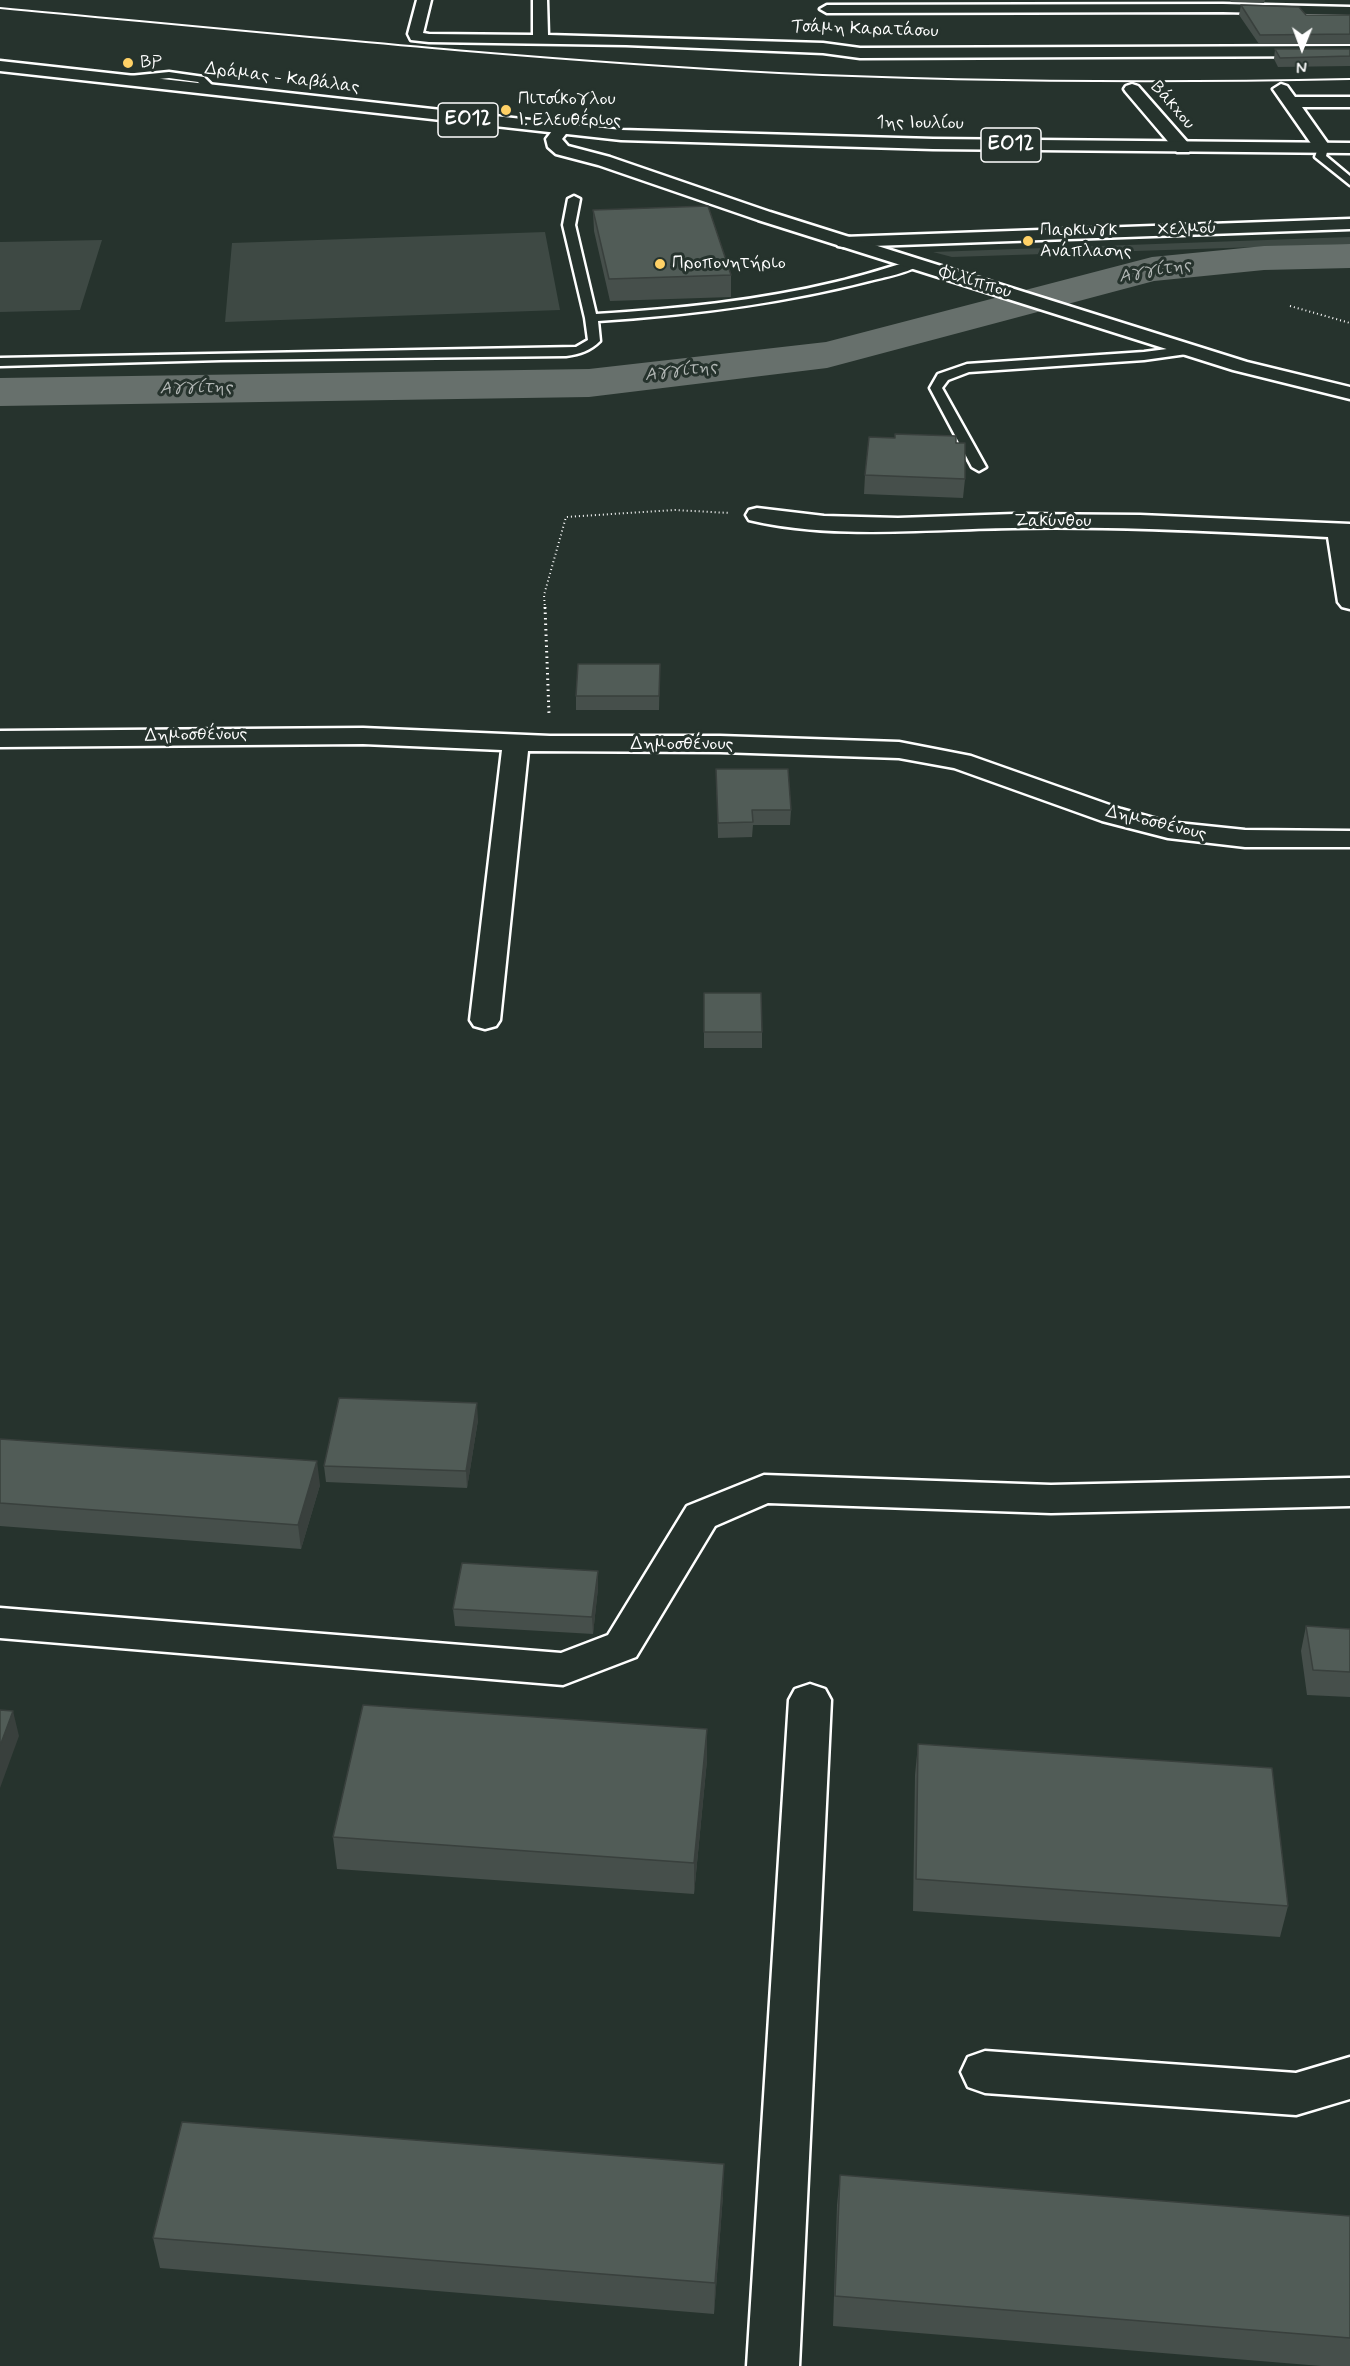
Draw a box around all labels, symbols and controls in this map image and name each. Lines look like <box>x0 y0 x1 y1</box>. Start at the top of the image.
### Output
street label: Τσάμη Καρατάσου <box>791 17 939 43</box>
north arrow <box>1272 18 1332 78</box>
place label: BP <box>140 52 162 74</box>
marker: BP <box>121 56 135 70</box>
text: N <box>1296 56 1307 77</box>
street label: Δράμας - Καβάλας <box>203 59 361 99</box>
street label: Βάκχου <box>1145 77 1199 135</box>
place label: Πιτσίκογλου Ι. Ελευθέριος <box>518 89 621 132</box>
road number: ΕΟ12 <box>438 103 498 137</box>
marker: Πιτσίκογλου Ι. Ελευθέριος <box>499 103 513 117</box>
street label: 1ης Ιουλίου <box>876 112 964 136</box>
road number: ΕΟ12 <box>981 128 1041 162</box>
street label: Χελμού <box>1157 218 1217 242</box>
place label: Παρκινγκ Ανάπλασης <box>1040 220 1132 262</box>
marker: Παρκινγκ Ανάπλασης <box>1021 234 1035 248</box>
place label: Προπονητήριο <box>672 253 786 275</box>
water label: Αγγίτης <box>1117 255 1193 289</box>
marker: Προπονητήριο <box>653 257 667 271</box>
street label: Φιλίππου <box>936 262 1014 304</box>
water label: Αγγίτης <box>644 357 718 387</box>
water label: Αγγίτης <box>159 378 233 400</box>
street label: Ζακύνθου <box>1015 511 1091 533</box>
street label: Δημοσθένους <box>144 724 248 748</box>
street label: Δημοσθένους <box>631 734 733 756</box>
street label: Δημοσθένους <box>1103 802 1209 846</box>

